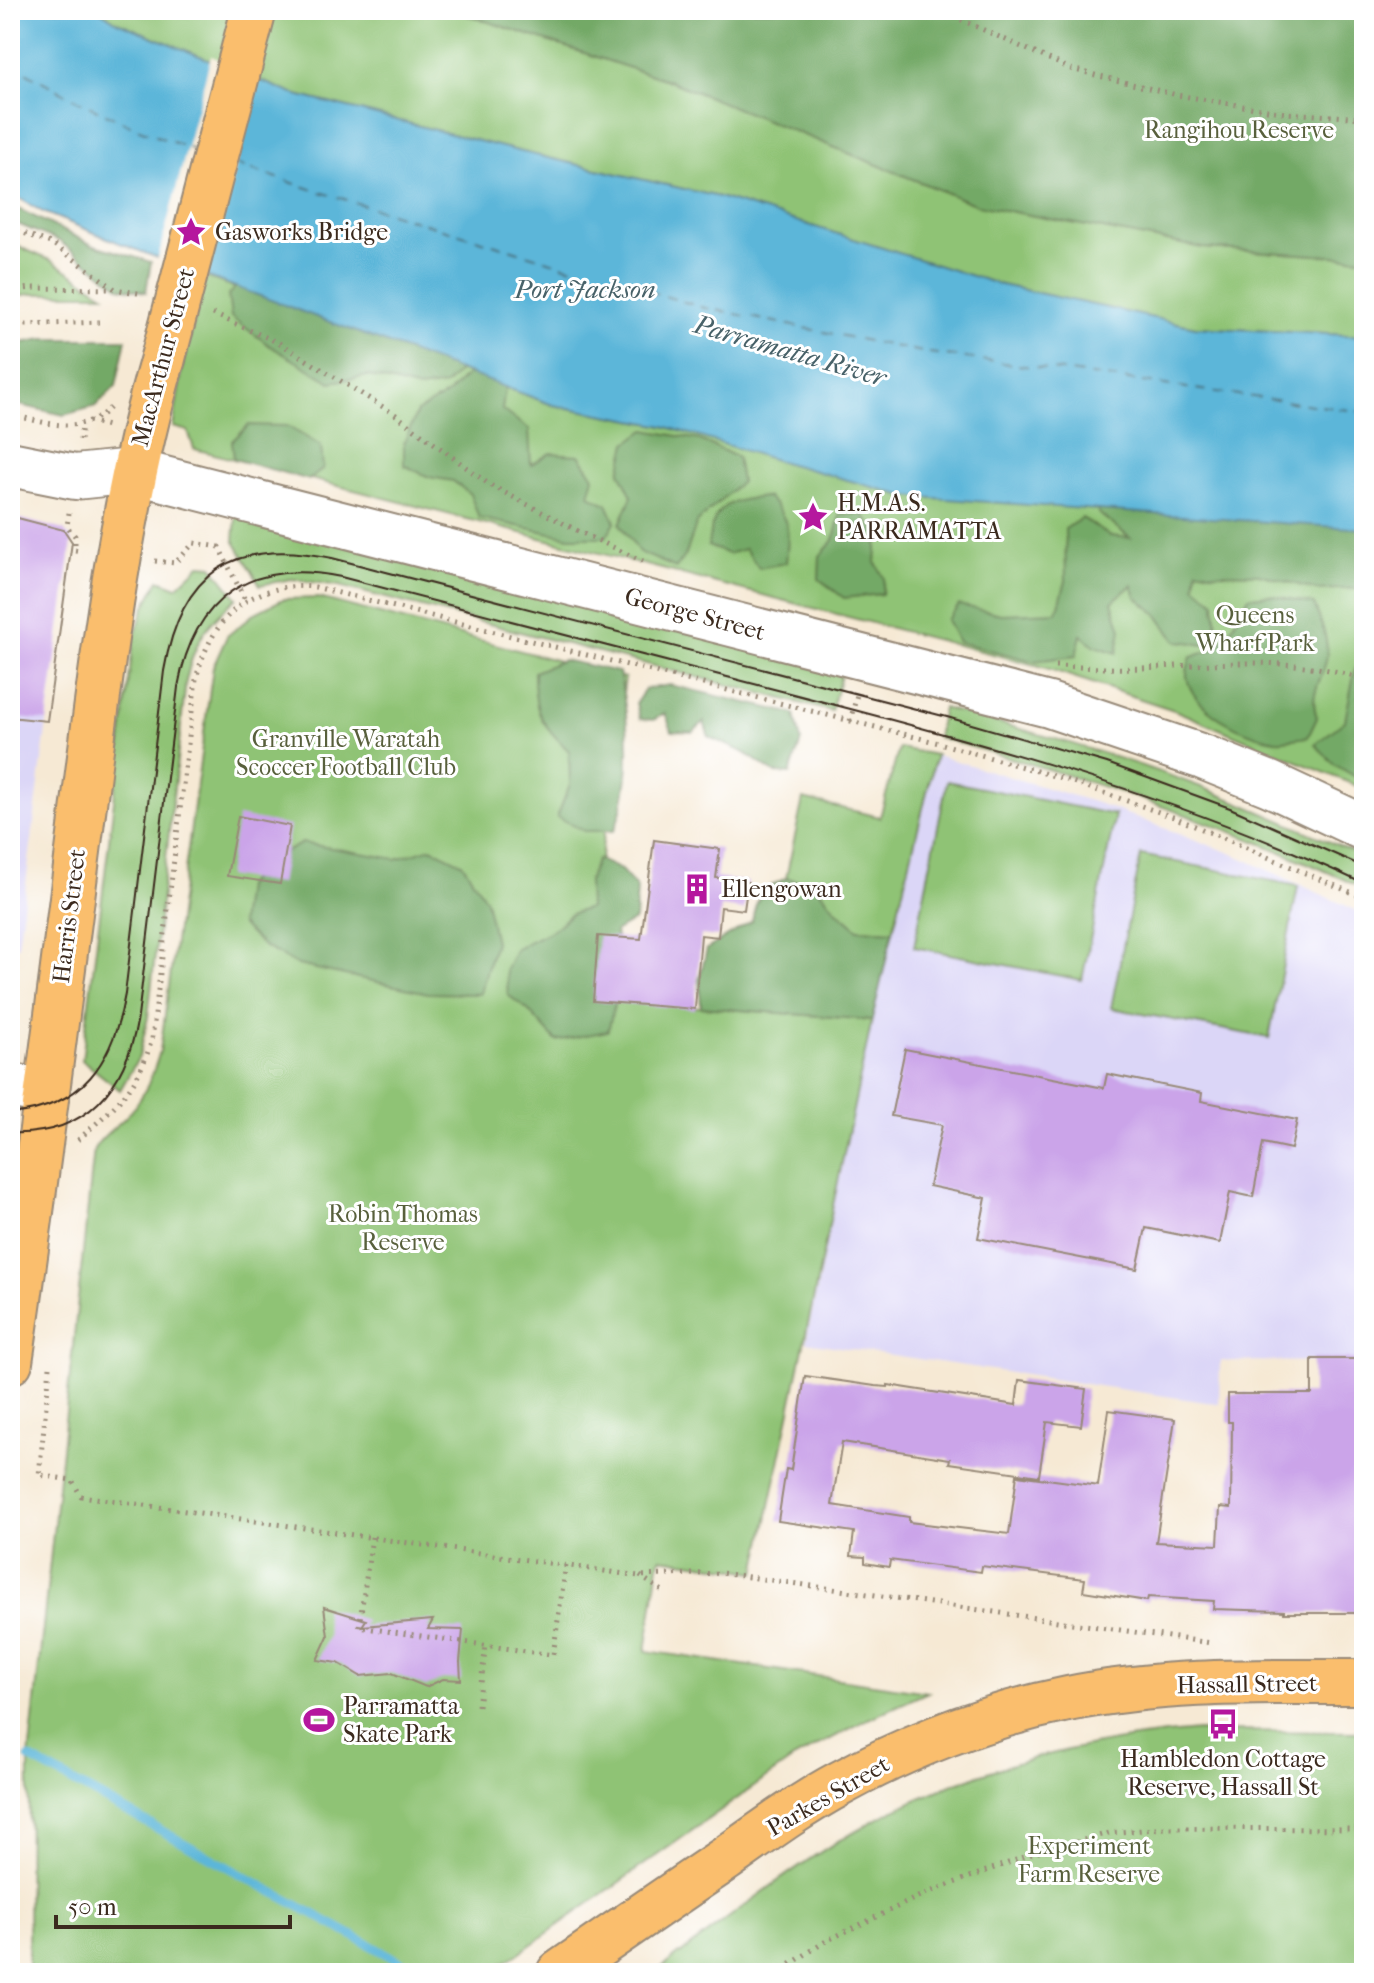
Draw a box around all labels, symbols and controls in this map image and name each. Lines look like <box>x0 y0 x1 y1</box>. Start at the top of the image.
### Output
park label: Rangihou Reserve <box>1144 116 1334 144</box>
place icon: Gasworks Bridge <box>174 215 208 249</box>
place label: Gasworks Bridge <box>215 218 388 246</box>
street label: MacArthur Street <box>126 264 200 449</box>
water label: Port Jackson <box>513 274 656 305</box>
water label: Parramatta River <box>690 309 892 394</box>
place label: H.M.A.S. PARRAMATTA <box>837 489 1002 545</box>
place icon: H.M.A.S. PARRAMATTA <box>796 500 830 534</box>
street label: George Street <box>622 582 769 646</box>
park label: Queens Wharf Park <box>1194 601 1315 657</box>
park label: Granville Waratah Scoccer Football Club <box>236 725 456 781</box>
street label: Harris Street <box>47 847 91 985</box>
building icon: Ellengowan <box>680 872 714 906</box>
place label: Ellengowan <box>721 875 842 903</box>
park label: Robin Thomas Reserve <box>328 1200 478 1256</box>
street label: Hassall Street <box>1176 1669 1318 1699</box>
place label: Parramatta Skate Park <box>343 1692 460 1748</box>
sports icon: Parramatta Skate Park <box>302 1703 336 1737</box>
bus stop icon: Hambledon Cottage Reserve, Hassall St <box>1206 1707 1240 1741</box>
place label: Hambledon Cottage Reserve, Hassall St <box>1120 1745 1326 1801</box>
street label: Parkes Street <box>762 1750 895 1842</box>
park label: Experiment Farm Reserve <box>1018 1832 1160 1888</box>
scale bar <box>56 1879 290 1929</box>
text: 50 m <box>68 1893 117 1921</box>

